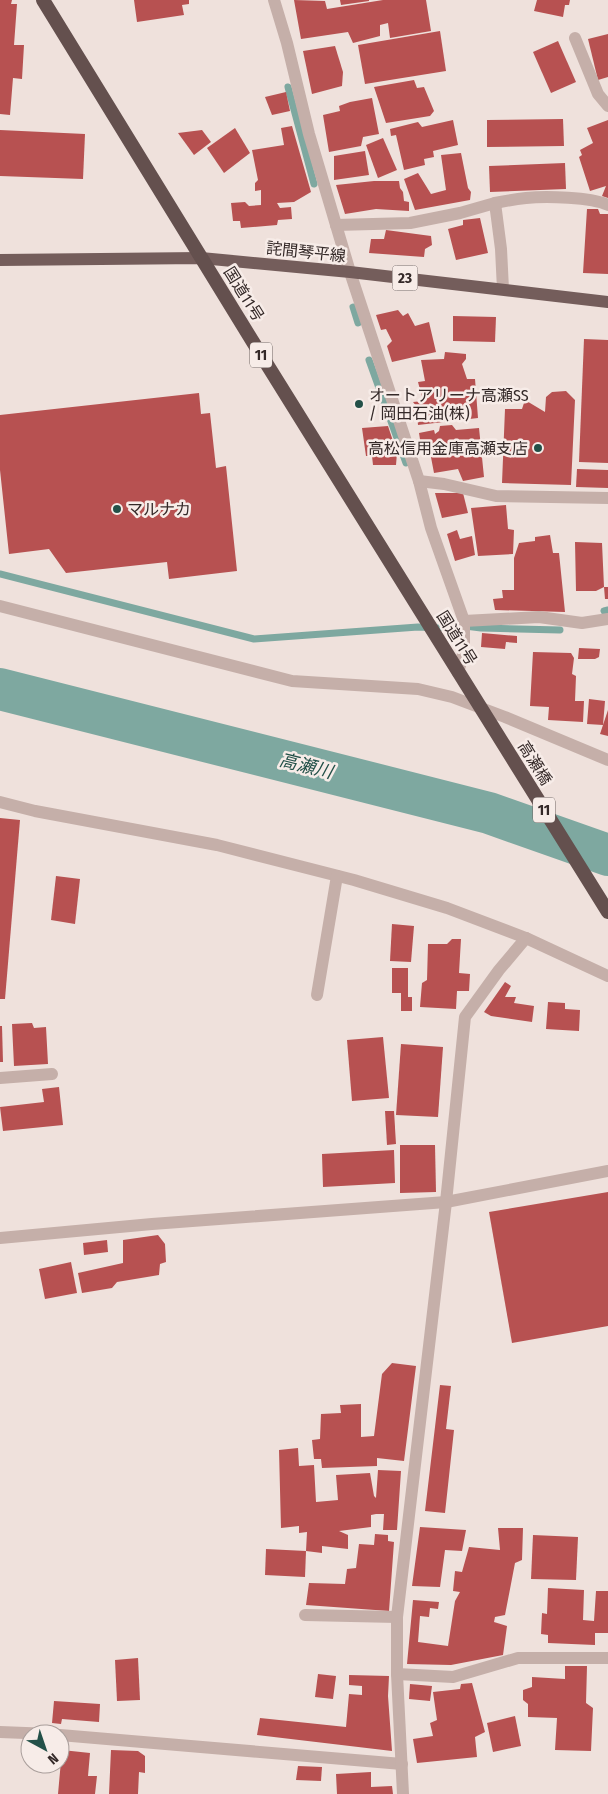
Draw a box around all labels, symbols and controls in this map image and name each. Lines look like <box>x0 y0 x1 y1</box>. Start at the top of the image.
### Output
street label: 詫間琴平線 <box>265 238 347 266</box>
street label: 国道11号 <box>220 263 268 325</box>
road number: 23 <box>392 266 418 290</box>
road number: 11 <box>250 342 272 368</box>
place label: オートアリーナ高瀬SS / 岡田石油(株) <box>369 386 529 423</box>
marker: オートアリーナ高瀬SS / 岡田石油(株) <box>353 398 365 410</box>
place label: 高松信用金庫高瀬支店 <box>368 439 528 458</box>
marker: 高松信用金庫高瀬支店 <box>532 442 544 454</box>
place label: マルナカ <box>127 500 191 519</box>
marker: マルナカ <box>111 503 123 515</box>
street label: 国道11号 <box>433 607 481 669</box>
street label: 高瀬橋 <box>514 738 556 788</box>
water label: 高瀬川 <box>277 749 337 784</box>
road number: 11 <box>533 798 555 822</box>
north arrow <box>20 1724 70 1774</box>
text: N <box>44 1749 62 1768</box>

